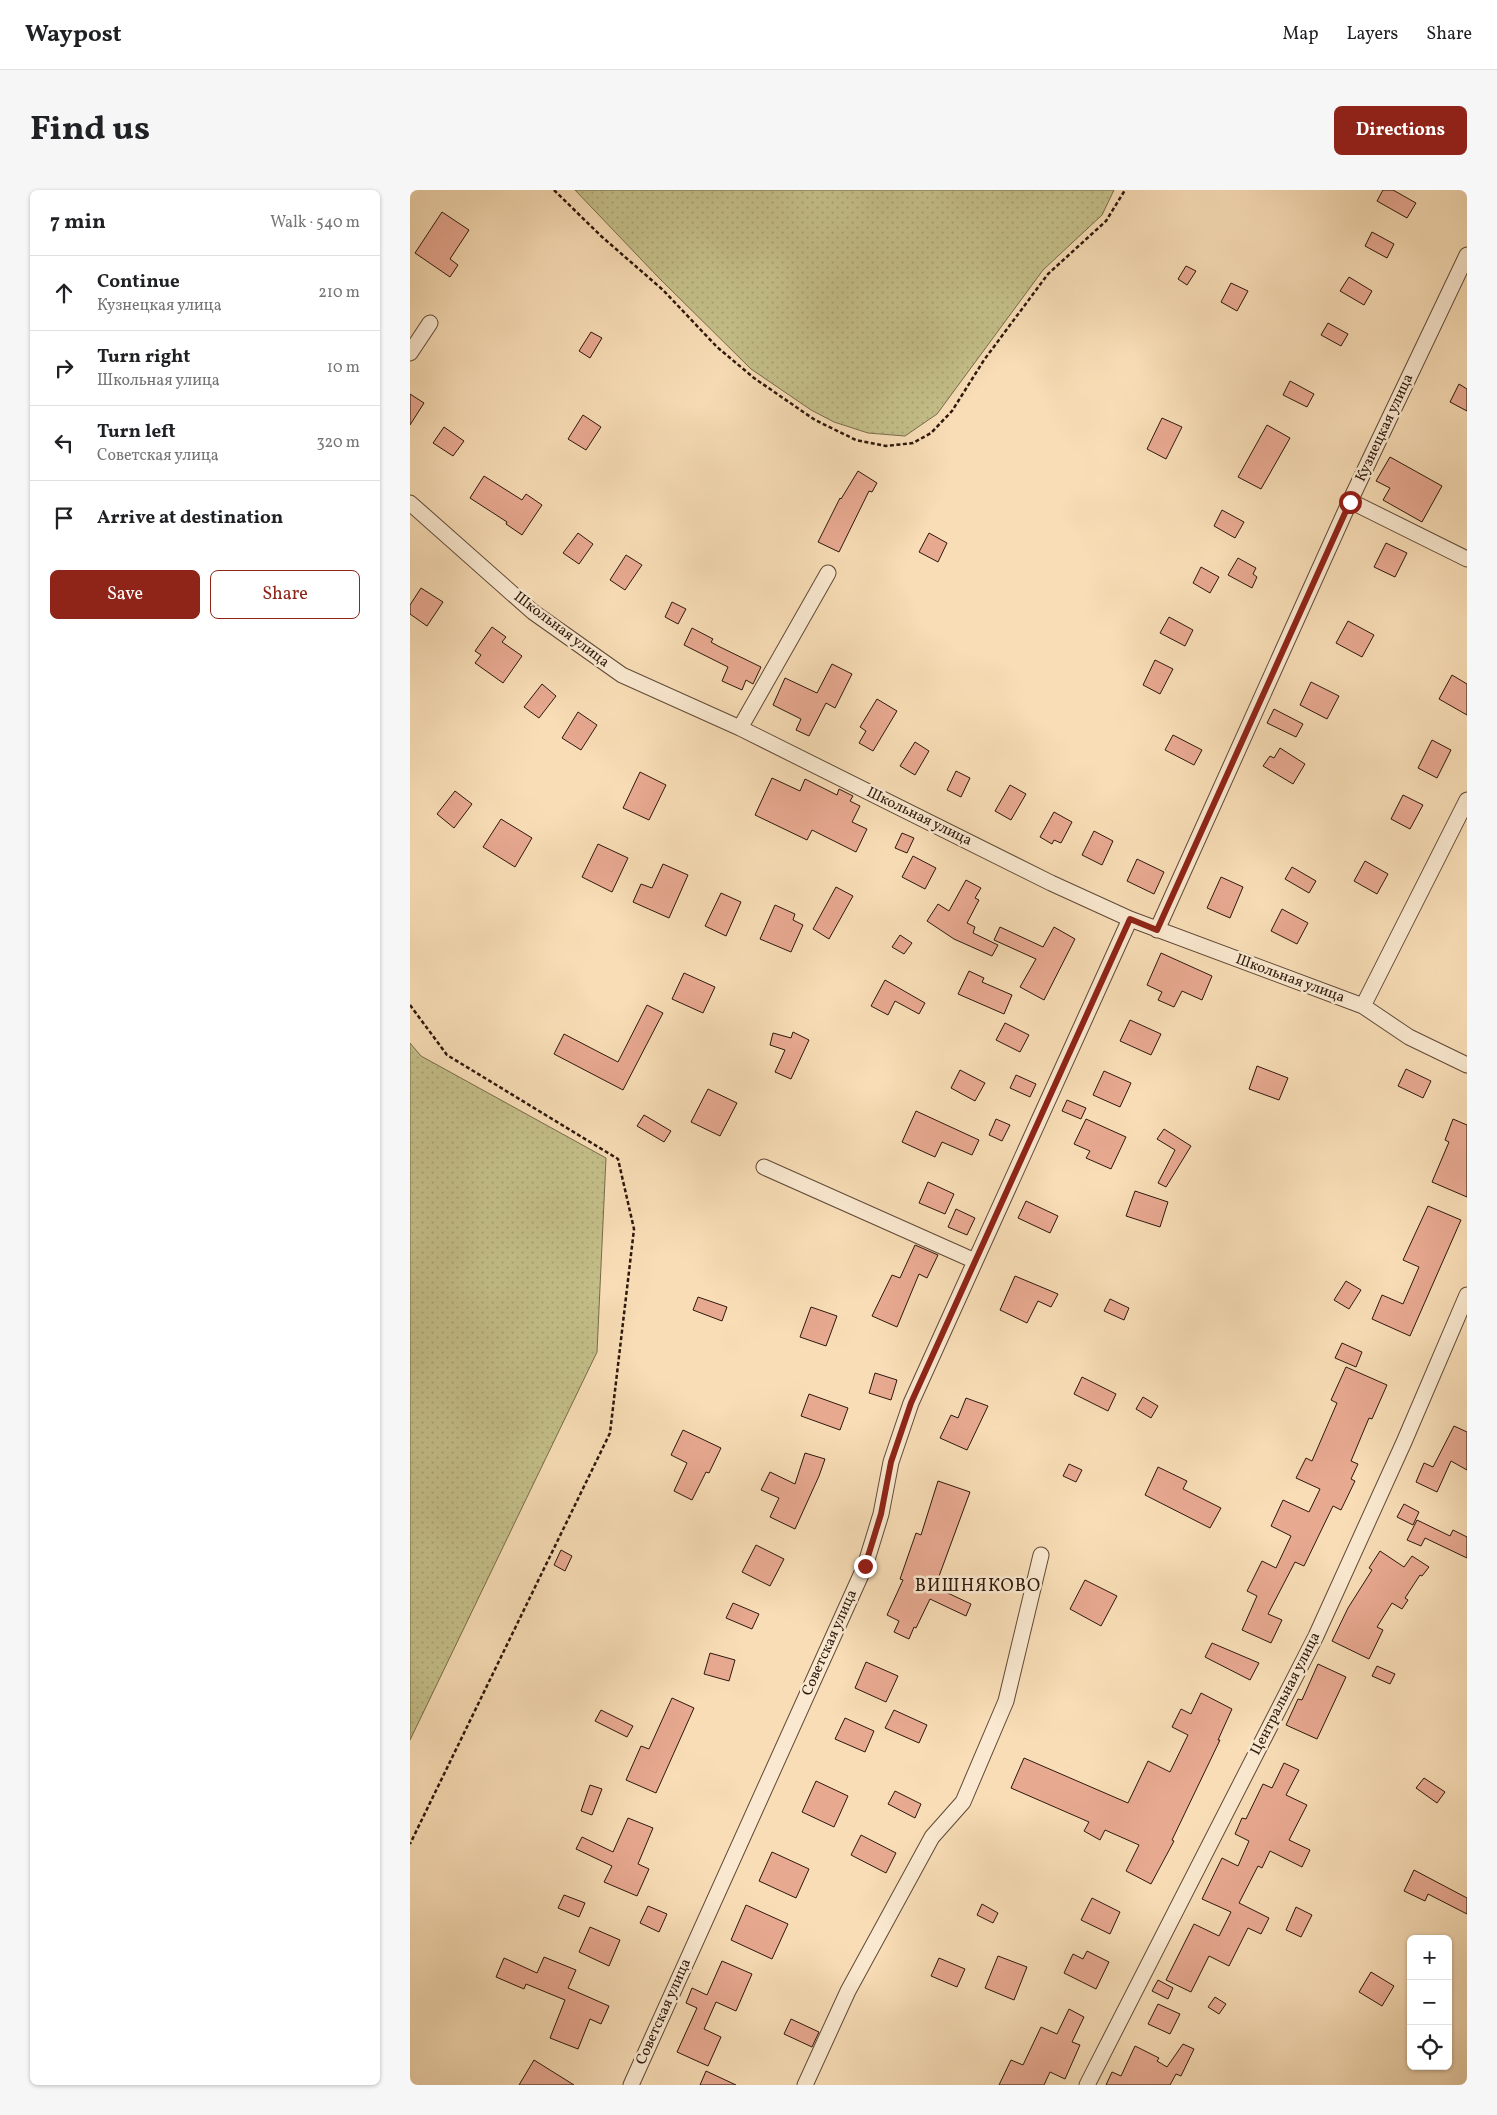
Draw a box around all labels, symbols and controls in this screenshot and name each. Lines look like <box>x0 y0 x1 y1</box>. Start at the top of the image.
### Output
text: Waypost <box>25 18 122 52</box>
text: Map <box>1282 22 1318 47</box>
text: Layers <box>1346 22 1398 47</box>
text: Share <box>1426 22 1472 47</box>
text: Find us <box>30 106 150 154</box>
button: Directions <box>1334 106 1467 155</box>
text: 7 min <box>50 208 106 237</box>
text: Walk · 540 m <box>270 212 360 234</box>
text: Continue <box>97 269 180 295</box>
icon: ahead <box>50 279 78 307</box>
text: 210 m <box>318 282 360 304</box>
text: Кузнецкая улица <box>97 295 222 317</box>
text: Turn right <box>97 344 190 370</box>
icon: right <box>50 354 78 382</box>
text: 10 m <box>327 357 360 379</box>
text: Школьная улица <box>97 370 220 392</box>
street label: Кузнецкая улица <box>1351 371 1419 485</box>
text: Turn left <box>97 419 176 445</box>
icon: left <box>50 429 78 457</box>
text: 320 m <box>316 432 360 454</box>
text: Советская улица <box>97 445 219 467</box>
route start <box>1339 491 1362 514</box>
icon: arrive <box>50 504 78 532</box>
text: Arrive at destination <box>97 505 283 531</box>
button: Save <box>50 570 200 619</box>
button: Share <box>210 570 360 619</box>
street label: Школьная улица <box>509 587 613 673</box>
street label: Школьная улица <box>863 782 975 852</box>
street label: Школьная улица <box>1232 949 1348 1009</box>
route end <box>854 1555 877 1578</box>
district label: ВИШНЯКОВО <box>915 1574 1041 1599</box>
street label: Советская улица <box>797 1587 863 1699</box>
street label: Центральная улица <box>1246 1629 1326 1759</box>
map controls <box>1407 1935 1452 2070</box>
button: + <box>1407 1935 1452 1980</box>
street label: Советская улица <box>631 1956 697 2068</box>
button: − <box>1407 1980 1452 2025</box>
button: locate <box>1407 2025 1452 2070</box>

